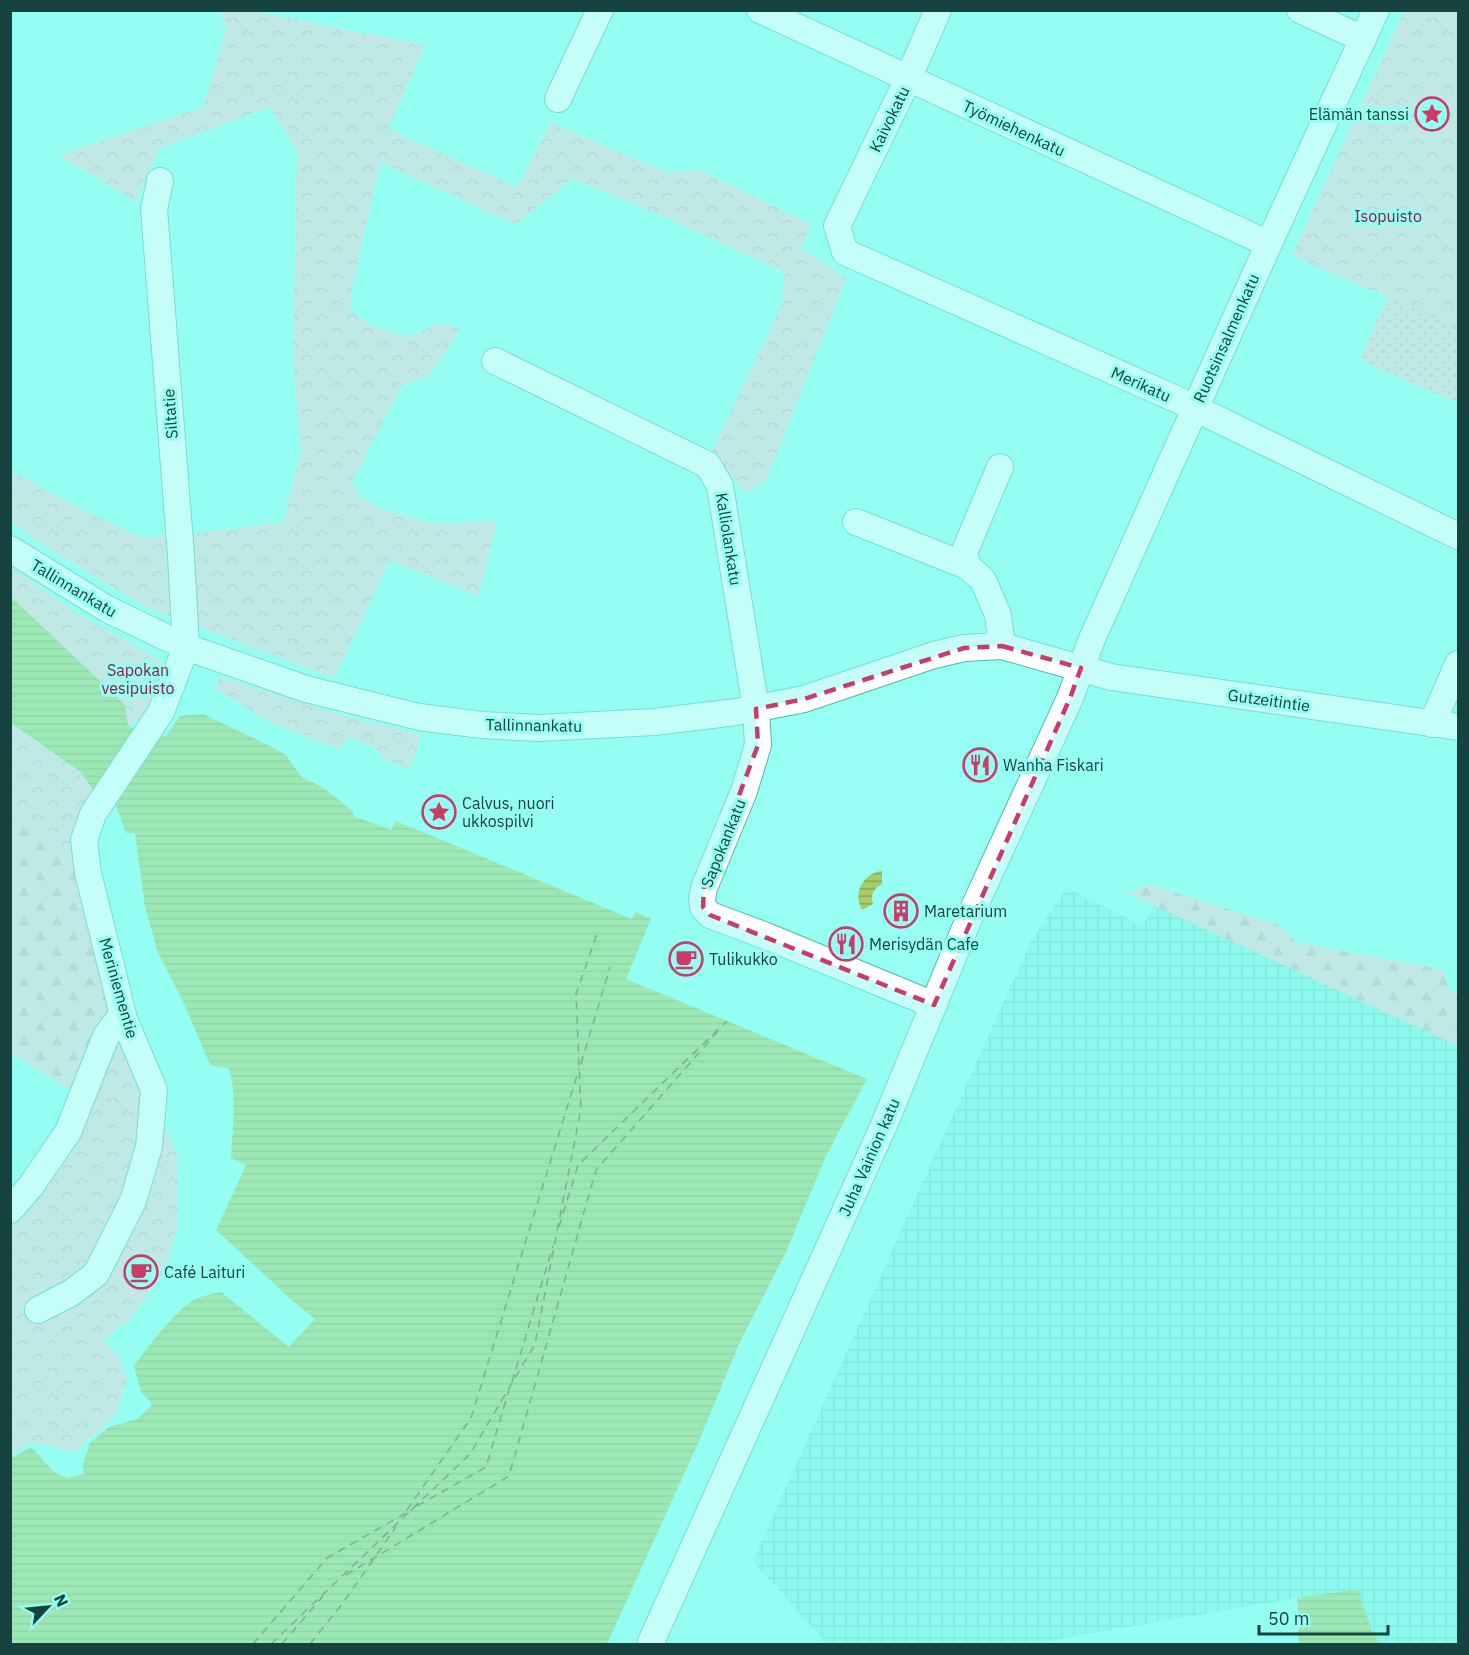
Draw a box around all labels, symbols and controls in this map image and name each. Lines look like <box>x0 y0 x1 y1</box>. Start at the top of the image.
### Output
street label: Kaivokatu <box>865 83 913 155</box>
street label: Työmiehenkatu <box>960 96 1068 160</box>
place icon: Elämän tanssi <box>1414 96 1450 132</box>
place label: Elämän tanssi <box>1309 104 1409 124</box>
park label: Isopuisto <box>1354 206 1422 226</box>
street label: Ruotsinsalmenkatu <box>1189 270 1263 406</box>
street label: Merikatu <box>1108 362 1174 406</box>
street label: Siltatie <box>158 388 182 440</box>
street label: Kalliolankatu <box>712 491 746 587</box>
street label: Tallinnankatu <box>27 555 121 621</box>
park label: Sapokan vesipuisto <box>102 660 174 698</box>
street label: Gutzeitintie <box>1227 684 1312 716</box>
street label: Tallinnankatu <box>486 714 582 736</box>
restaurant icon: Wanha Fiskari <box>962 747 998 783</box>
place label: Wanha Fiskari <box>1003 755 1104 775</box>
place label: Calvus, nuori ukkospilvi <box>462 793 554 831</box>
place icon: Calvus, nuori ukkospilvi <box>421 794 457 830</box>
street label: Sapokankatu <box>696 796 750 890</box>
building icon: Maretarium <box>883 893 919 929</box>
place label: Maretarium <box>924 901 1007 921</box>
restaurant icon: Merisydän Cafe <box>828 926 864 962</box>
place label: Merisydän Cafe <box>869 934 979 954</box>
street label: Meriniementie <box>95 935 143 1041</box>
cafe icon: Tulikukko <box>668 941 704 977</box>
place label: Tulikukko <box>709 949 778 969</box>
street label: Juha Vainion katu <box>834 1095 904 1219</box>
cafe icon: Café Laituri <box>123 1254 159 1290</box>
place label: Café Laituri <box>164 1262 245 1282</box>
north arrow <box>18 1577 78 1637</box>
text: N <box>50 1591 73 1610</box>
scale bar <box>1259 1598 1388 1636</box>
text: 50 m <box>1268 1607 1310 1630</box>

